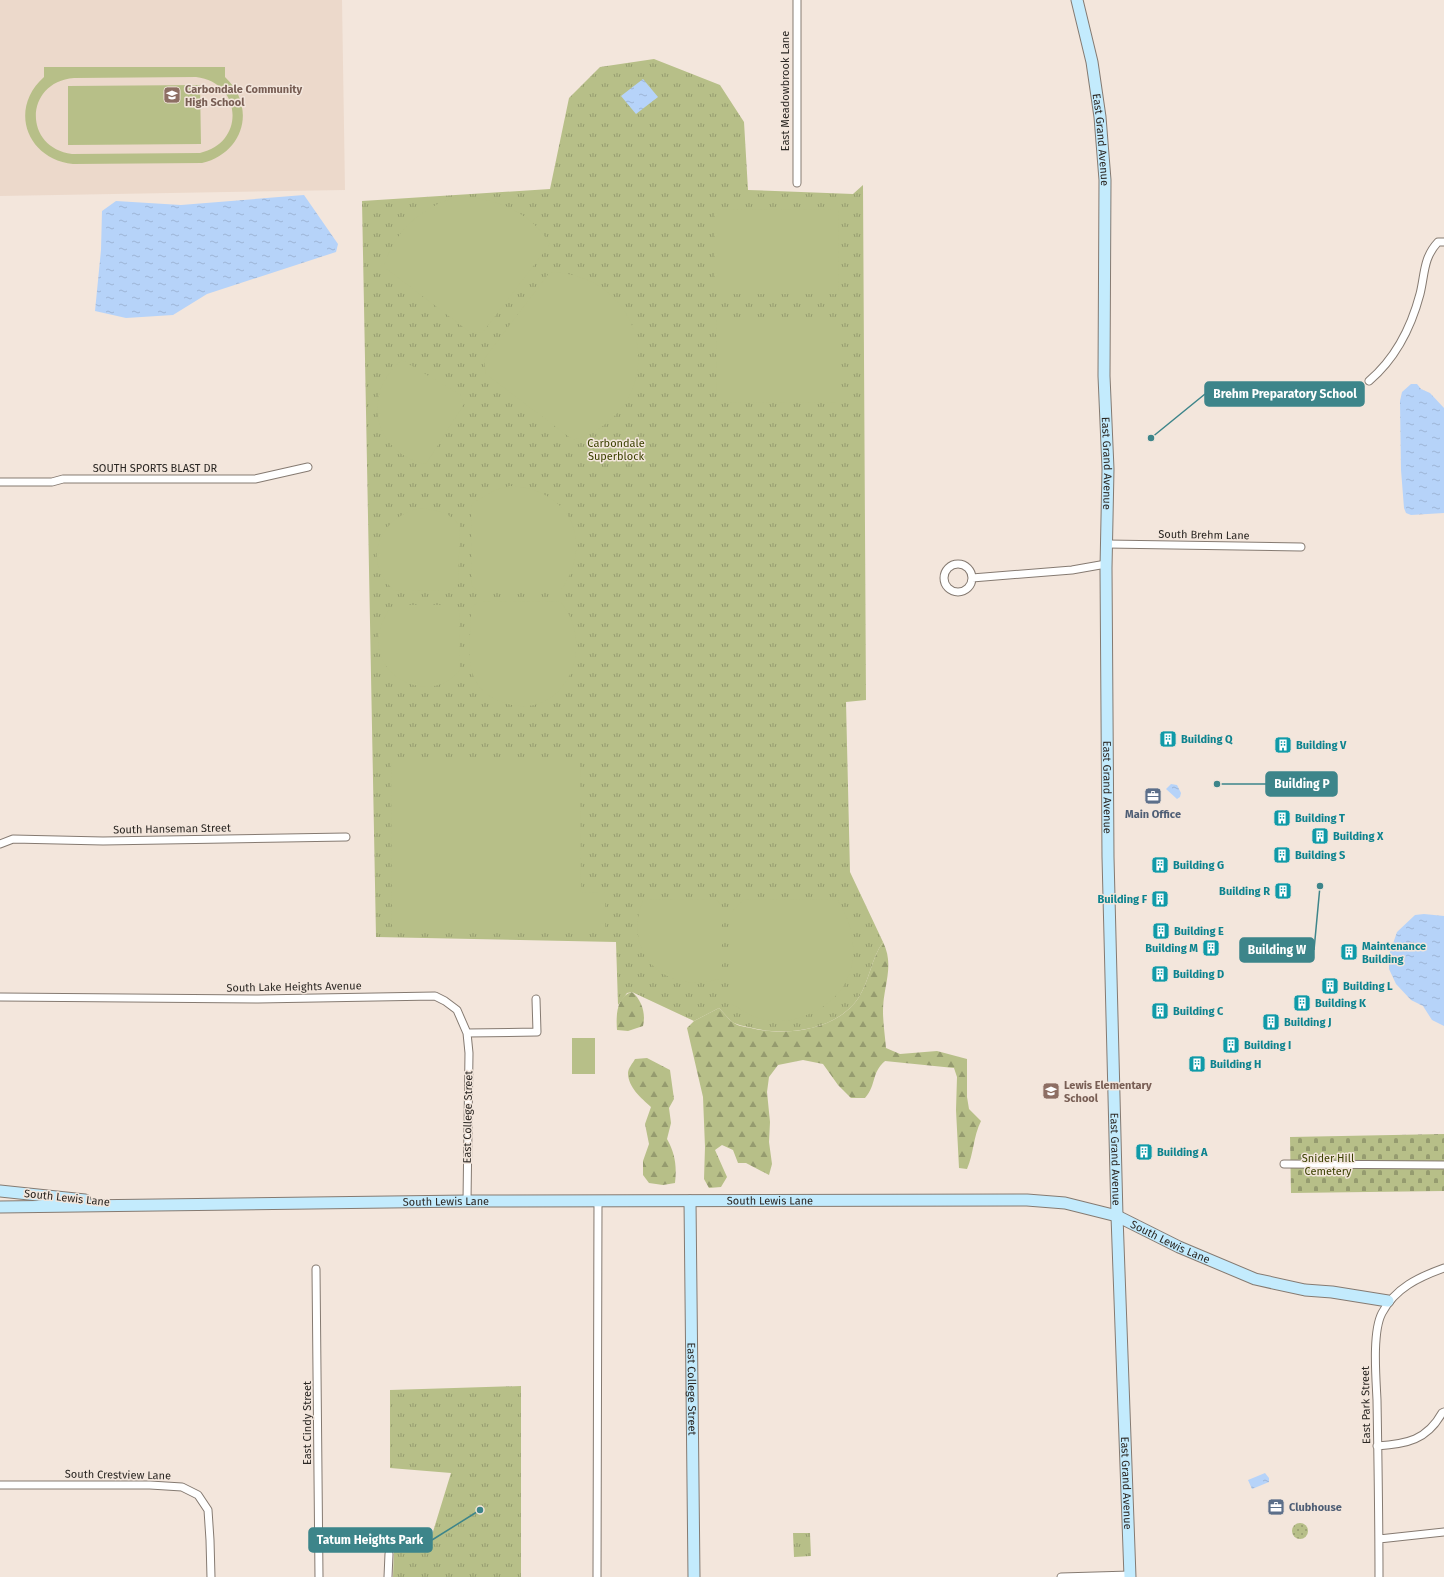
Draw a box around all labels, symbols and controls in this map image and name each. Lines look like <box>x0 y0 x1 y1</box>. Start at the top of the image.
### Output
street label: East Meadowbrook Lane <box>779 31 792 151</box>
place label: Carbondale Community High School <box>185 83 302 109</box>
school or university icon: Carbondale Community High School <box>162 85 182 105</box>
street label: East Grand Avenue <box>1090 92 1112 186</box>
callout: Brehm Preparatory School <box>1205 382 1364 406</box>
text: Brehm Preparatory School <box>1213 387 1357 401</box>
street label: East Grand Avenue <box>1099 417 1115 510</box>
park label: Carbondale Superblock <box>587 437 645 463</box>
street label: SOUTH SPORTS BLAST DR <box>93 462 218 475</box>
street label: South Brehm Lane <box>1158 528 1250 542</box>
building icon: Building Q <box>1158 729 1178 749</box>
place label: Building Q <box>1181 733 1233 746</box>
building icon: Building V <box>1273 735 1293 755</box>
place label: Building V <box>1296 739 1347 752</box>
street label: East Grand Avenue <box>1101 741 1114 834</box>
callout: Building P <box>1266 772 1337 796</box>
text: Building P <box>1274 777 1330 791</box>
office icon: Main Office <box>1143 786 1163 806</box>
place label: Main Office <box>1125 808 1181 821</box>
building icon: Building T <box>1272 808 1292 828</box>
place label: Building T <box>1295 812 1345 825</box>
street label: South Hanseman Street <box>113 821 231 837</box>
building icon: Building X <box>1310 826 1330 846</box>
place label: Building X <box>1333 830 1384 843</box>
building icon: Building S <box>1272 845 1292 865</box>
place label: Building S <box>1295 849 1346 862</box>
building icon: Building G <box>1150 855 1170 875</box>
place label: Building G <box>1173 859 1224 872</box>
building icon: Building R <box>1273 881 1293 901</box>
place label: Building R <box>1219 885 1270 898</box>
building icon: Building F <box>1150 889 1170 909</box>
place label: Building F <box>1098 893 1148 906</box>
building icon: Building E <box>1151 921 1171 941</box>
place label: Building E <box>1174 925 1224 938</box>
building icon: Building M <box>1201 938 1221 958</box>
callout: Building W <box>1240 938 1314 962</box>
place label: Maintenance Building <box>1362 940 1426 966</box>
place label: Building M <box>1145 942 1198 955</box>
building icon: Maintenance Building <box>1339 942 1359 962</box>
text: Building W <box>1248 943 1307 957</box>
building icon: Building D <box>1150 964 1170 984</box>
place label: Building D <box>1173 968 1224 981</box>
building icon: Building L <box>1320 976 1340 996</box>
street label: South Lake Heights Avenue <box>226 979 362 995</box>
place label: Building L <box>1343 980 1393 993</box>
building icon: Building K <box>1292 993 1312 1013</box>
place label: Building K <box>1315 997 1367 1010</box>
building icon: Building C <box>1150 1001 1170 1021</box>
place label: Building C <box>1173 1005 1224 1018</box>
building icon: Building J <box>1261 1012 1281 1032</box>
place label: Building J <box>1284 1016 1332 1029</box>
building icon: Building I <box>1221 1035 1241 1055</box>
place label: Building I <box>1244 1039 1291 1052</box>
building icon: Building H <box>1187 1054 1207 1074</box>
place label: Building H <box>1210 1058 1261 1071</box>
street label: East College Street <box>461 1071 475 1163</box>
place label: Lewis Elementary School <box>1064 1079 1152 1105</box>
school or university icon: Lewis Elementary School <box>1041 1081 1061 1101</box>
street label: East Grand Avenue <box>1108 1113 1123 1206</box>
building icon: Building A <box>1134 1142 1154 1162</box>
place label: Building A <box>1157 1146 1208 1159</box>
park label: Snider Hill Cemetery <box>1302 1152 1354 1178</box>
street label: South Lewis Lane <box>23 1187 111 1209</box>
street label: South Lewis Lane <box>403 1194 489 1208</box>
street label: South Lewis Lane <box>727 1194 813 1207</box>
street label: South Lewis Lane <box>1128 1217 1212 1266</box>
street label: East College Street <box>685 1343 699 1435</box>
street label: East Park Street <box>1359 1366 1373 1444</box>
street label: East Cindy Street <box>301 1381 314 1465</box>
street label: East Grand Avenue <box>1118 1436 1135 1530</box>
street label: South Crestview Lane <box>65 1468 171 1482</box>
office icon: Clubhouse <box>1266 1497 1286 1517</box>
place label: Clubhouse <box>1289 1501 1342 1514</box>
callout: Tatum Heights Park <box>309 1528 432 1552</box>
text: Tatum Heights Park <box>317 1533 424 1547</box>

